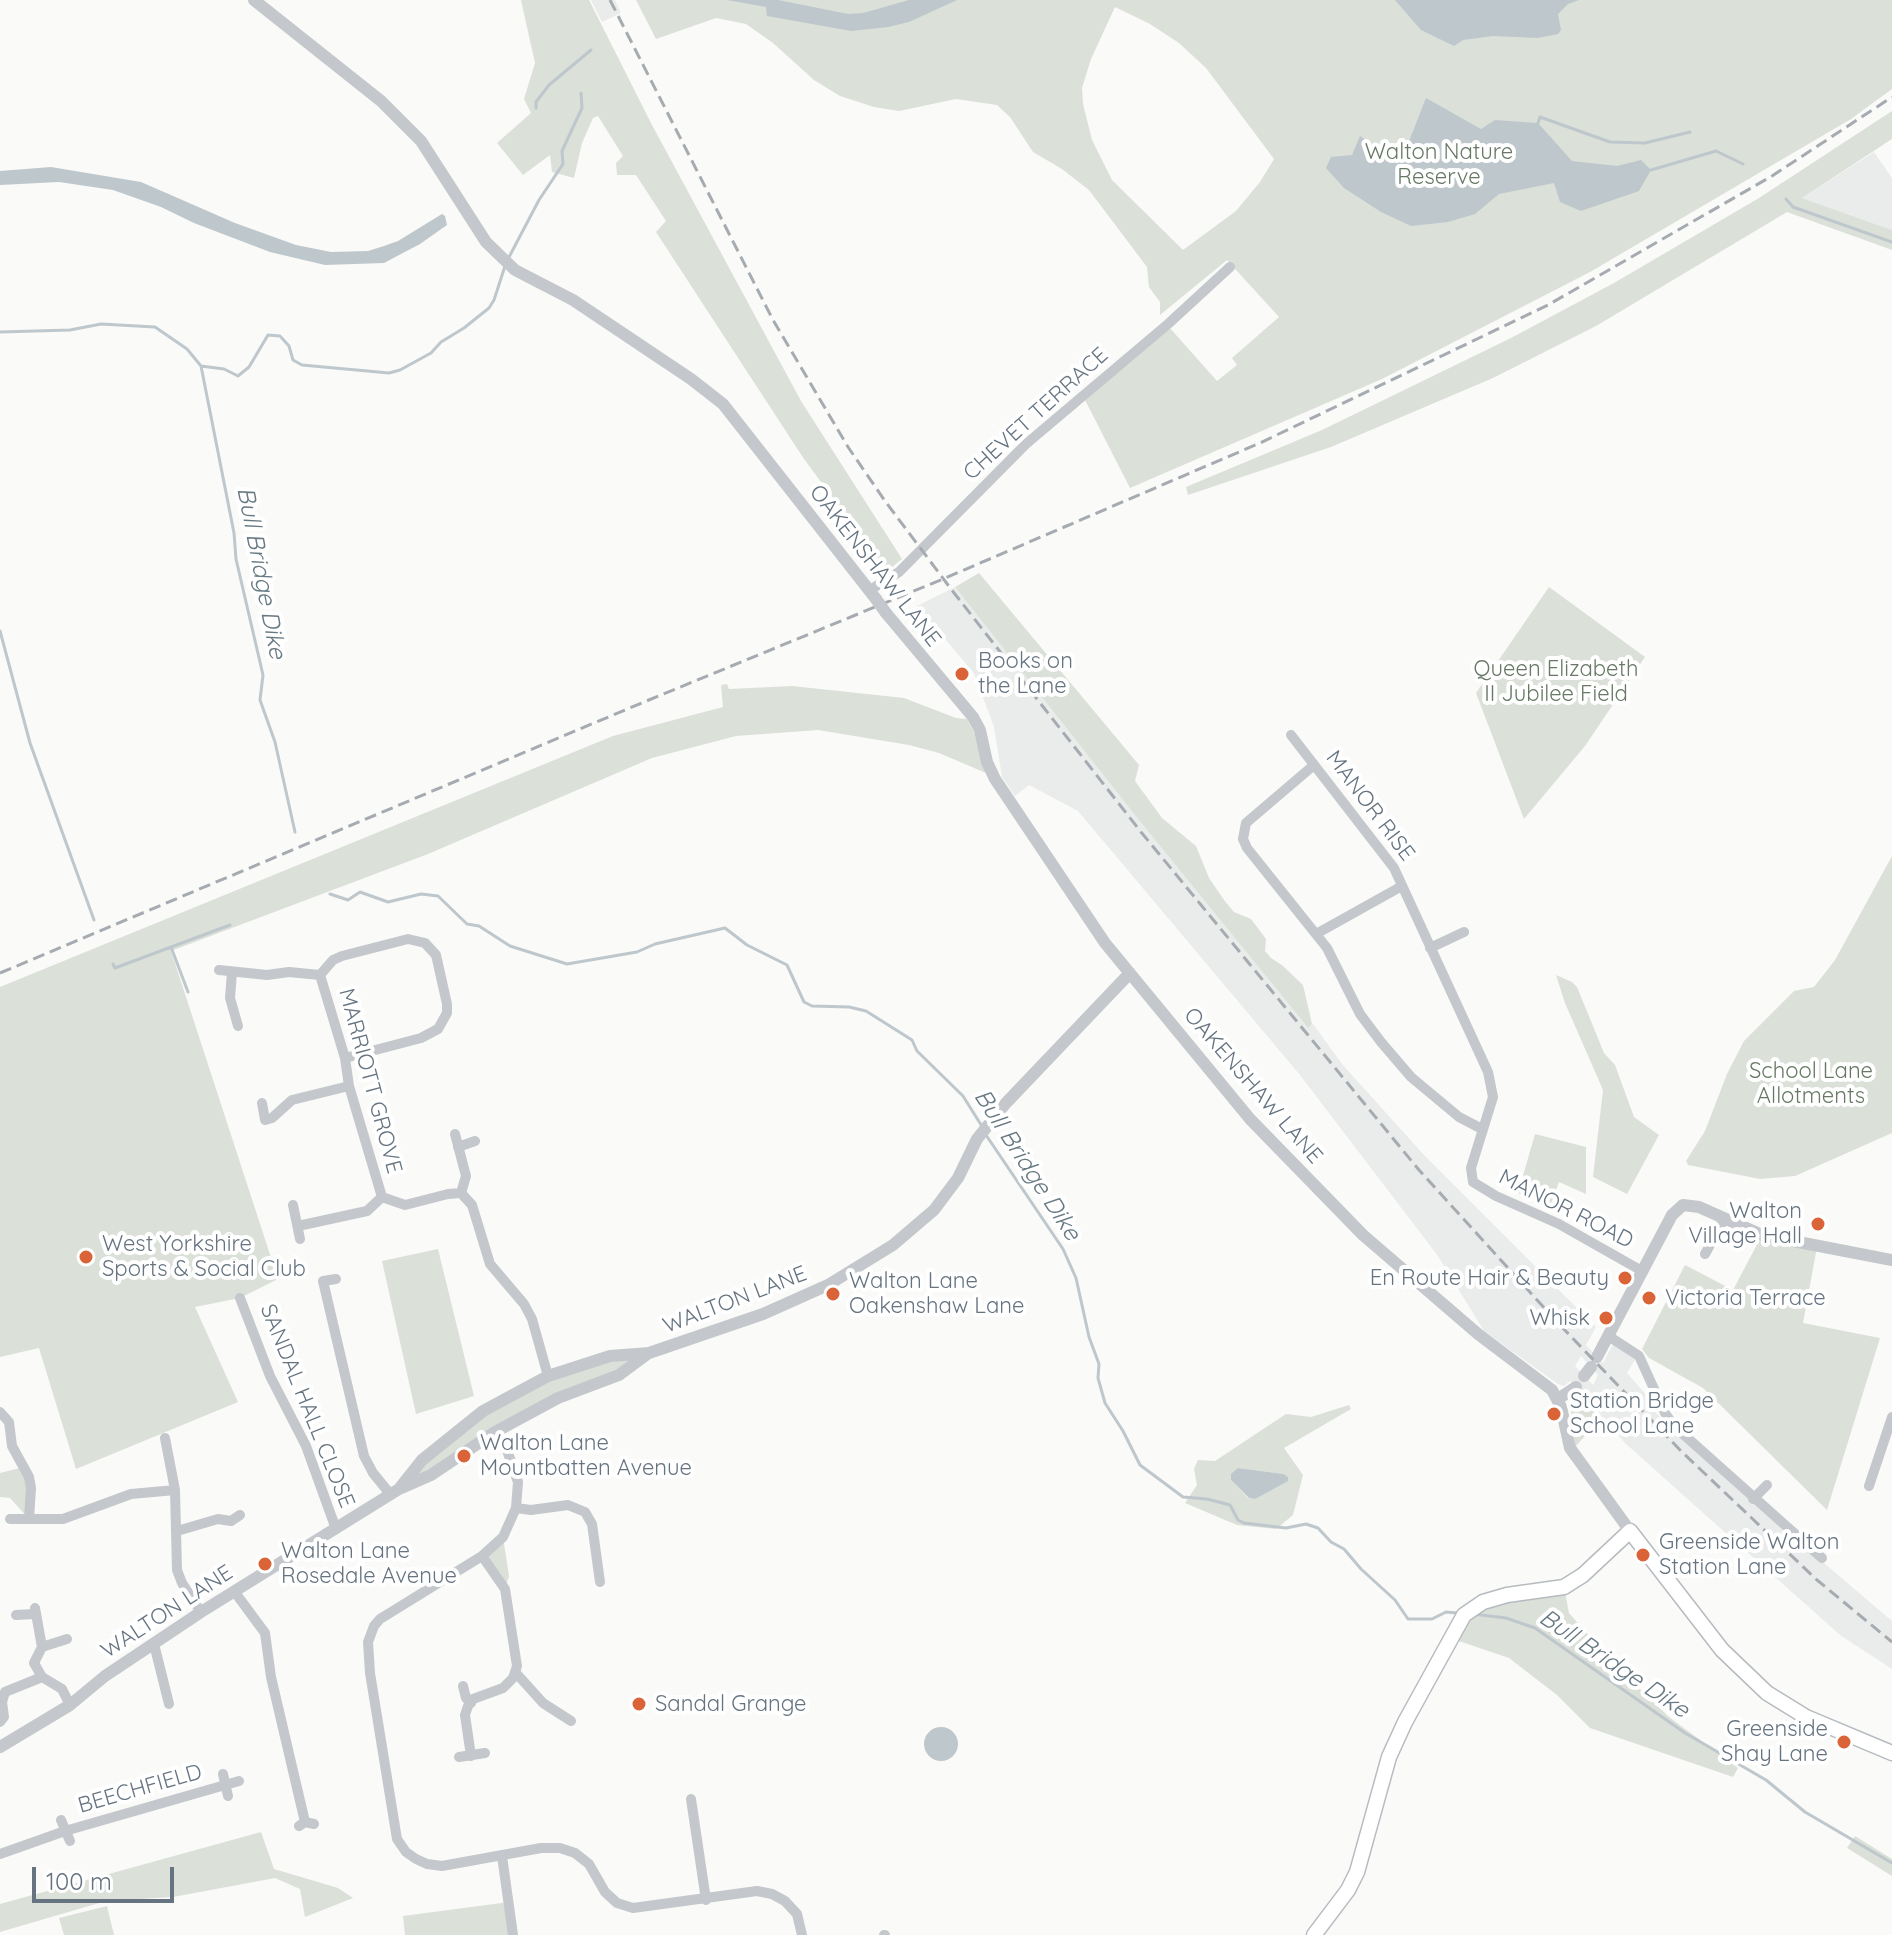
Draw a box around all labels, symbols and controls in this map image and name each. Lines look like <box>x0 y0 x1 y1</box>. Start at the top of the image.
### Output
park label: Walton Nature Reserve <box>1365 139 1513 190</box>
street label: CHEVET TERRACE <box>958 342 1114 486</box>
street label: OAKENSHAW LANE <box>804 480 946 652</box>
water label: Bull Bridge Dike <box>230 485 292 661</box>
place label: Books on the Lane <box>978 648 1073 700</box>
park label: Queen Elizabeth II Jubilee Field <box>1474 656 1638 708</box>
marker: Books on the Lane <box>953 665 971 683</box>
street label: MANOR RISE <box>1320 746 1420 866</box>
street label: MARRIOTT GROVE <box>333 986 407 1176</box>
street label: OAKENSHAW LANE <box>1178 1003 1328 1169</box>
park label: School Lane Allotments <box>1749 1058 1873 1110</box>
water label: Bull Bridge Dike <box>967 1084 1087 1246</box>
street label: MANOR ROAD <box>1494 1164 1638 1254</box>
place label: Walton Village Hall <box>1688 1198 1802 1250</box>
marker: Walton Village Hall <box>1809 1215 1827 1233</box>
place label: West Yorkshire Sports & Social Club <box>102 1231 306 1282</box>
marker: West Yorkshire Sports & Social Club <box>77 1248 95 1266</box>
street label: WALTON LANE <box>660 1261 810 1339</box>
place label: En Route Hair & Beauty <box>1370 1265 1609 1291</box>
place label: Walton Lane Oakenshaw Lane <box>849 1268 1024 1320</box>
marker: En Route Hair & Beauty <box>1616 1269 1634 1287</box>
marker: Walton Lane Oakenshaw Lane <box>824 1285 842 1303</box>
place label: Victoria Terrace <box>1665 1285 1826 1311</box>
marker: Victoria Terrace <box>1640 1289 1658 1307</box>
street label: SANDAL HALL CLOSE <box>254 1300 360 1512</box>
place label: Whisk <box>1529 1305 1590 1331</box>
marker: Whisk <box>1597 1309 1615 1327</box>
place label: Station Bridge School Lane <box>1570 1388 1714 1440</box>
marker: Station Bridge School Lane <box>1545 1405 1563 1423</box>
place label: Walton Lane Mountbatten Avenue <box>480 1430 692 1482</box>
marker: Walton Lane Mountbatten Avenue <box>455 1447 473 1465</box>
place label: Greenside Walton Station Lane <box>1659 1529 1839 1580</box>
place label: Walton Lane Rosedale Avenue <box>281 1538 457 1590</box>
marker: Greenside Walton Station Lane <box>1634 1546 1652 1564</box>
marker: Walton Lane Rosedale Avenue <box>256 1555 274 1573</box>
street label: WALTON LANE <box>96 1560 238 1664</box>
water label: Bull Bridge Dike <box>1534 1603 1694 1725</box>
place label: Sandal Grange <box>655 1691 806 1717</box>
marker: Sandal Grange <box>630 1695 648 1713</box>
place label: Greenside Shay Lane <box>1721 1716 1828 1768</box>
marker: Greenside Shay Lane <box>1835 1733 1853 1751</box>
street label: BEECHFIELD <box>75 1759 205 1819</box>
scale bar <box>36 1851 178 1901</box>
text: 100 m <box>46 1866 112 1896</box>

